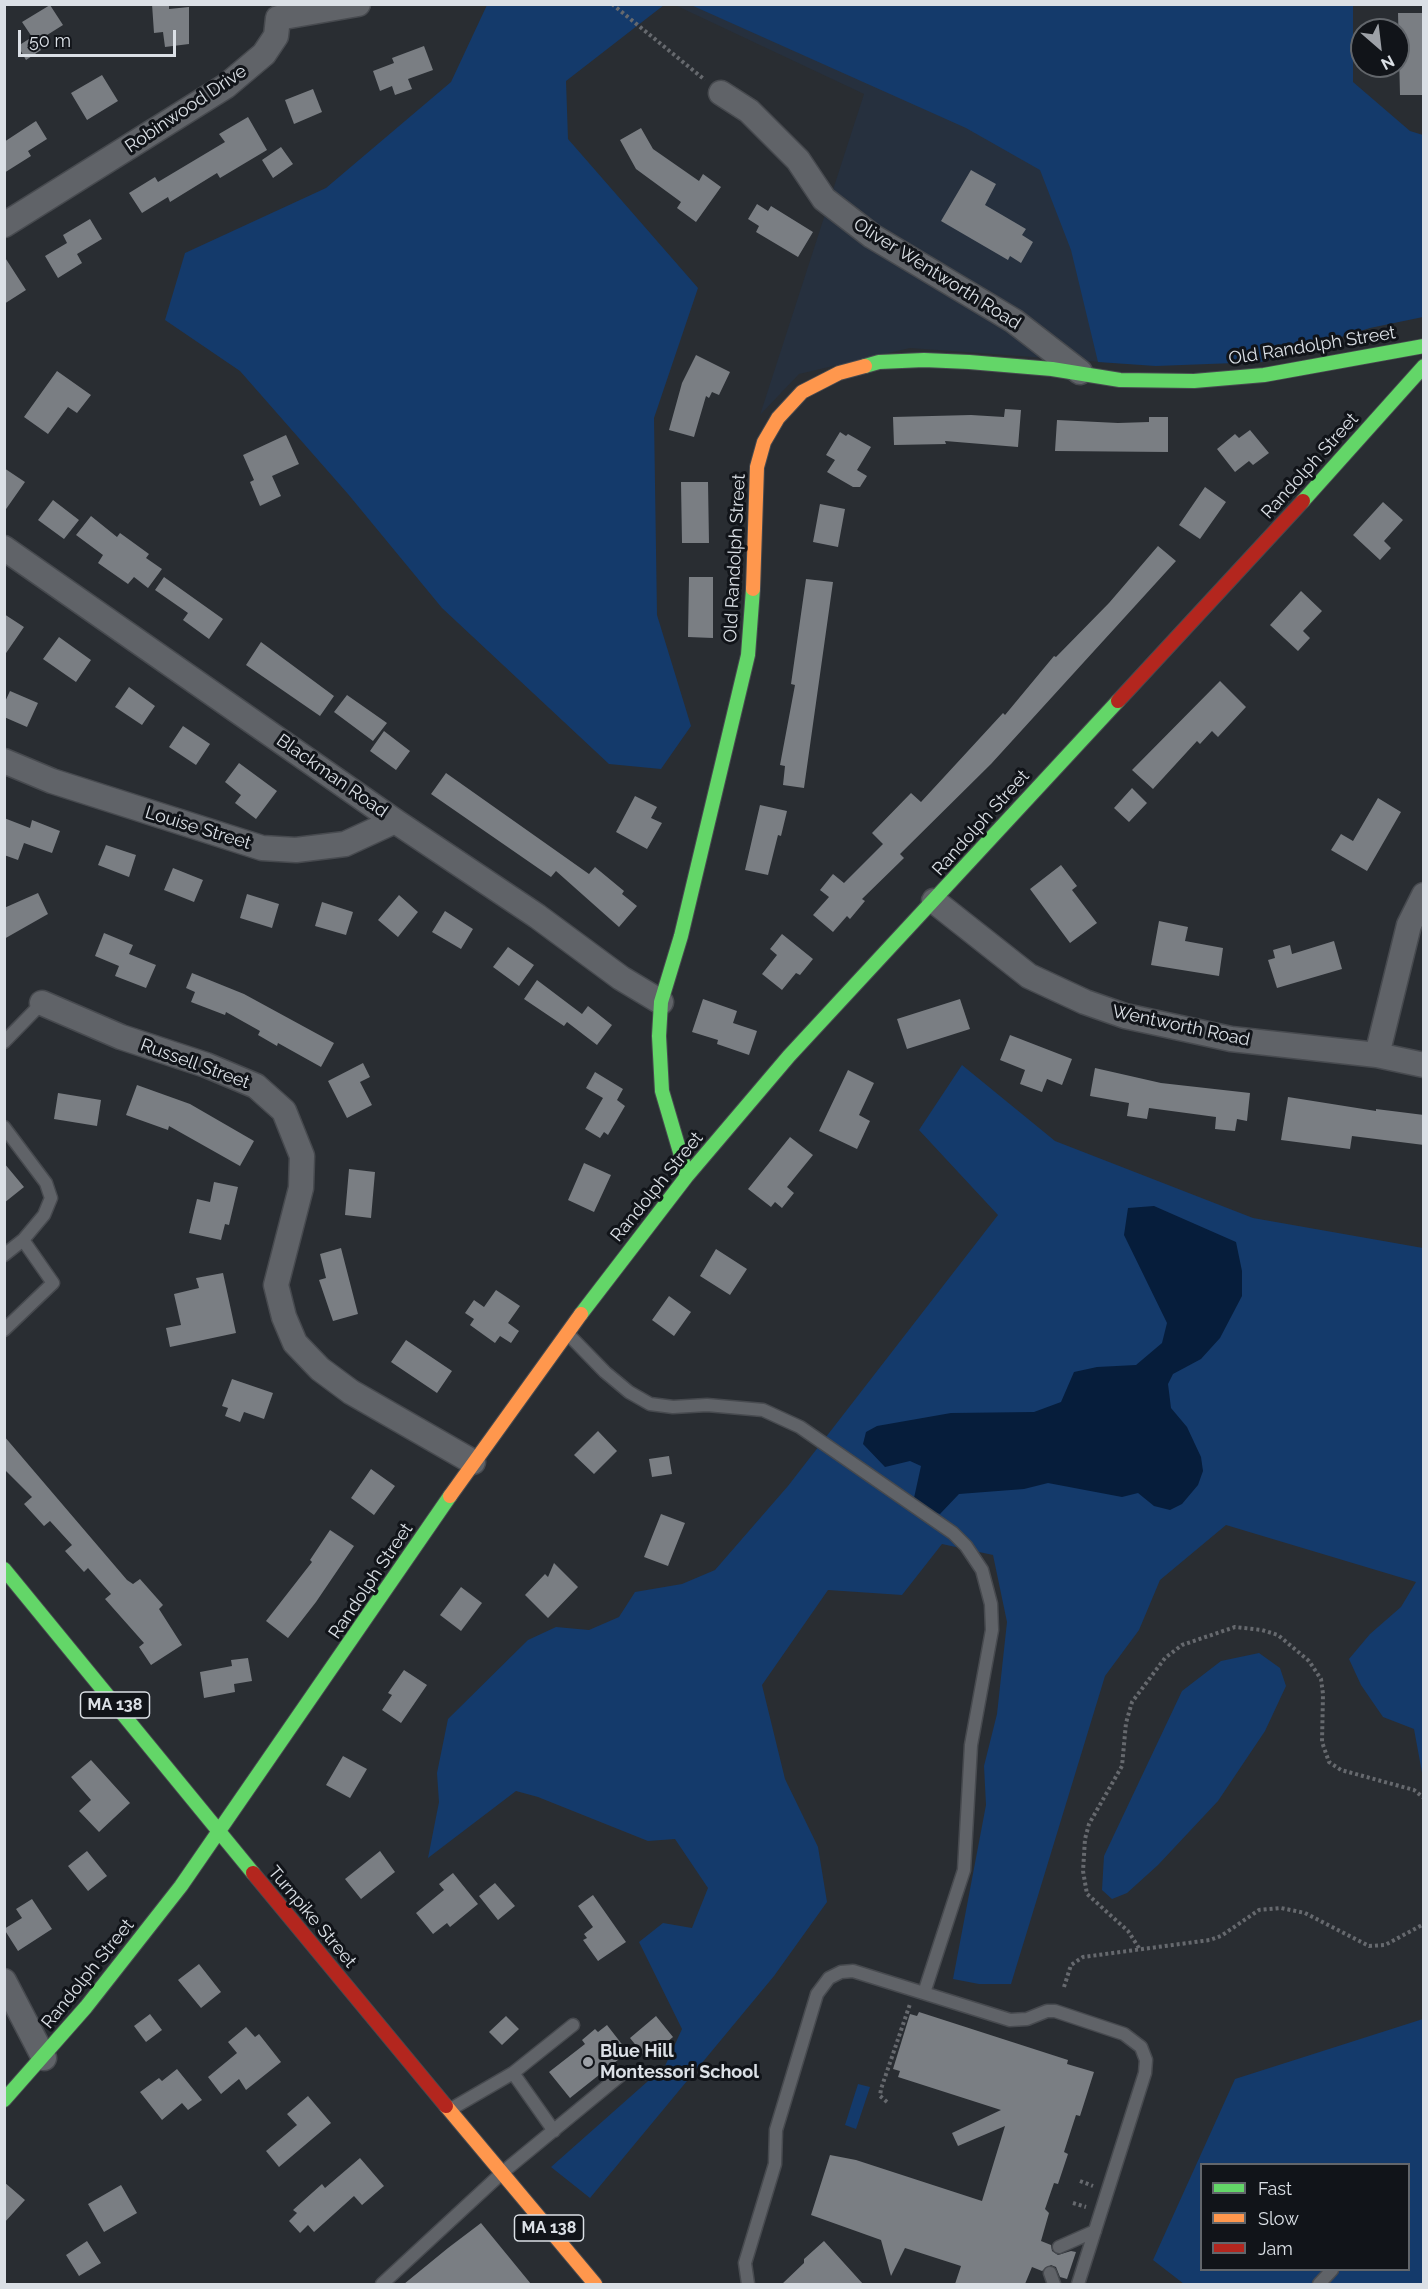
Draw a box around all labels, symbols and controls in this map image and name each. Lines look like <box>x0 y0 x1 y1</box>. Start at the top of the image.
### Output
scale bar <box>21 18 178 56</box>
north arrow <box>1350 18 1410 78</box>
text: 50 m <box>29 30 71 51</box>
text: N <box>1378 51 1398 74</box>
street label: Robinwood Drive <box>121 60 251 158</box>
street label: Oliver Wentworth Road <box>849 214 1025 334</box>
street label: Old Randolph Street <box>1227 322 1397 370</box>
street label: Randolph Street <box>1257 409 1363 523</box>
street label: Old Randolph Street <box>720 473 750 643</box>
street label: Blackman Road <box>272 730 392 822</box>
street label: Randolph Street <box>928 766 1034 880</box>
street label: Louise Street <box>143 802 253 854</box>
street label: Wentworth Road <box>1110 1001 1252 1051</box>
street label: Russell Street <box>137 1034 253 1094</box>
street label: Randolph Street <box>606 1128 708 1246</box>
street label: Randolph Street <box>324 1519 418 1643</box>
road number: MA 138 <box>80 1692 150 1718</box>
street label: Turnpike Street <box>263 1862 361 1972</box>
street label: Randolph Street <box>37 1915 139 2033</box>
place label: Blue Hill Montessori School <box>600 2041 759 2084</box>
marker: Blue Hill Montessori School <box>581 2055 595 2069</box>
legend <box>1200 2163 1410 2271</box>
text: Fast <box>1258 2178 1292 2199</box>
text: Slow <box>1258 2208 1299 2229</box>
road number: MA 138 <box>514 2215 584 2241</box>
text: Jam <box>1258 2238 1293 2259</box>

